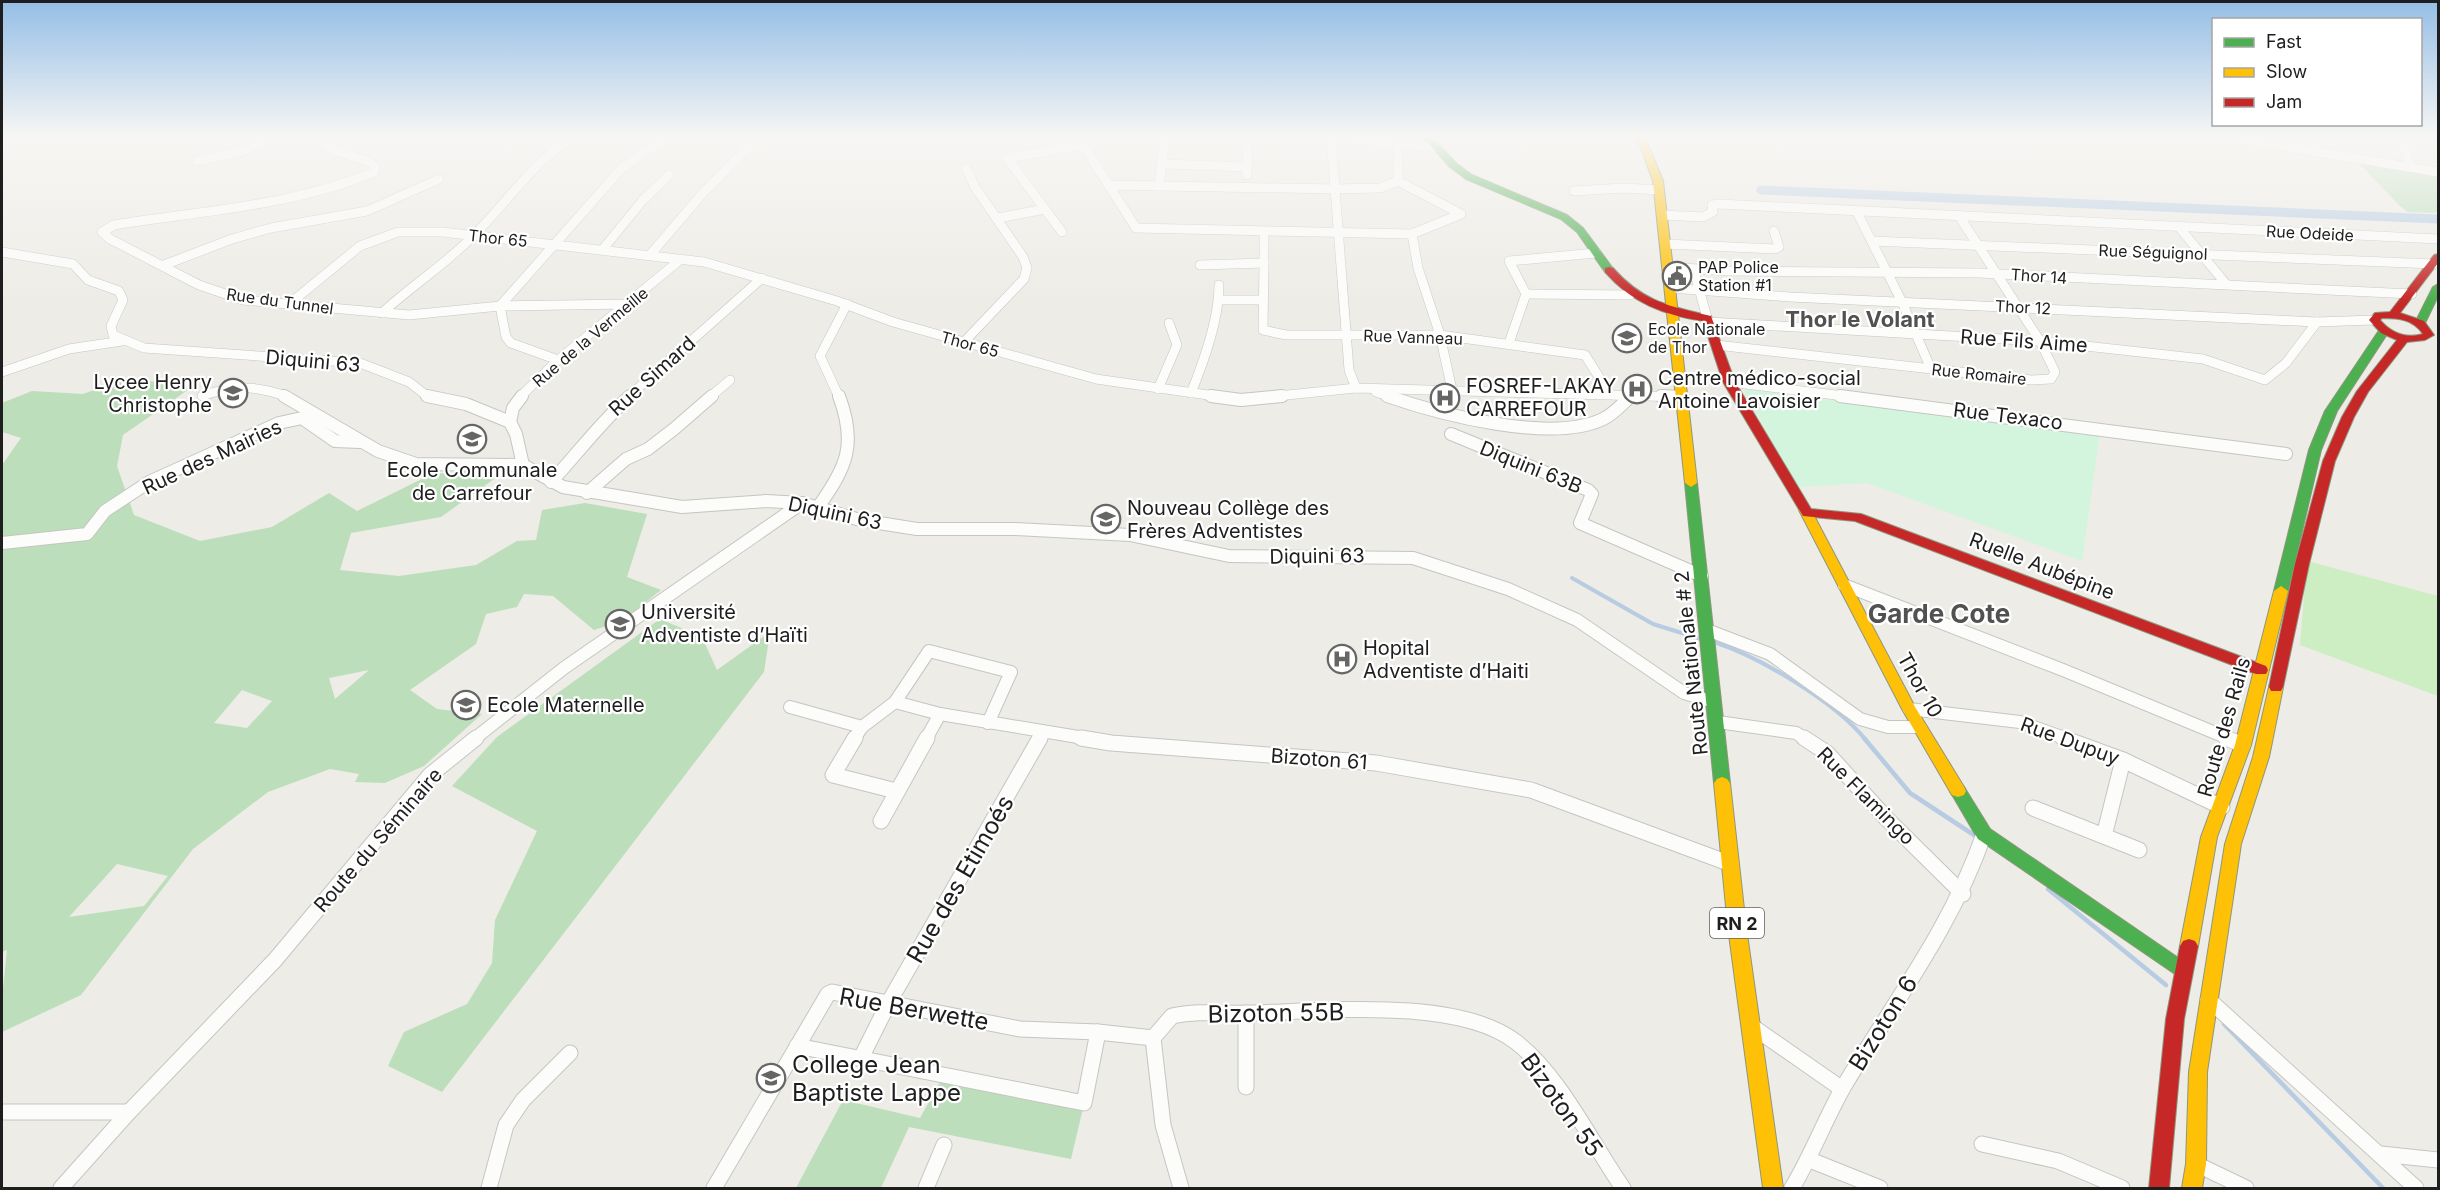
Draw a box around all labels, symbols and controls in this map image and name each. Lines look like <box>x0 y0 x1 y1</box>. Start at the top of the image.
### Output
legend <box>2212 18 2422 126</box>
text: Fast <box>2266 31 2302 52</box>
text: Slow <box>2266 61 2307 82</box>
text: Jam <box>2266 91 2302 112</box>
street label: Rue Odeide <box>2266 221 2354 245</box>
street label: Thor 65 <box>467 225 529 251</box>
street label: Rue Séguignol <box>2098 240 2208 264</box>
place label: PAP Police Station #1 <box>1698 257 1779 295</box>
public building icon: PAP Police Station #1 <box>1661 260 1693 292</box>
street label: Thor 14 <box>2010 264 2068 288</box>
street label: Rue de la Vermeille <box>528 283 652 391</box>
street label: Rue du Tunnel <box>225 284 335 318</box>
street label: Thor 12 <box>1994 296 2052 318</box>
district label: Thor le Volant <box>1785 306 1935 332</box>
place label: Ecole Nationale de Thor <box>1648 319 1765 357</box>
school or university icon: Ecole Nationale de Thor <box>1611 322 1643 354</box>
street label: Rue Vanneau <box>1363 325 1463 349</box>
street label: Rue Fils Aime <box>1960 325 2088 357</box>
street label: Thor 65 <box>939 327 1001 361</box>
street label: Rue Simard <box>604 331 700 421</box>
street label: Diquini 63 <box>265 345 361 377</box>
street label: Rue Romaire <box>1931 359 2027 389</box>
place label: Centre médico-social Antoine Lavoisier <box>1658 366 1861 413</box>
place label: Lycee Henry Christophe <box>93 370 212 417</box>
hospital icon: Centre médico-social Antoine Lavoisier <box>1621 373 1653 405</box>
place label: FOSREF-LAKAY CARREFOUR <box>1466 374 1617 421</box>
school or university icon: Lycee Henry Christophe <box>217 377 249 409</box>
hospital icon: FOSREF-LAKAY CARREFOUR <box>1429 382 1461 414</box>
street label: Rue Texaco <box>1952 397 2064 435</box>
street label: Rue des Mairies <box>138 414 286 500</box>
school or university icon: Ecole Communale de Carrefour <box>456 423 488 455</box>
street label: Diquini 63B <box>1476 436 1586 498</box>
place label: Ecole Communale de Carrefour <box>387 458 557 505</box>
street label: Diquini 63 <box>786 491 884 535</box>
place label: Nouveau Collège des Frères Adventistes <box>1127 496 1329 543</box>
school or university icon: Nouveau Collège des Frères Adventistes <box>1090 503 1122 535</box>
street label: Ruelle Aubépine <box>1966 527 2118 605</box>
street label: Diquini 63 <box>1269 543 1365 569</box>
street label: Route Nationale # 2 <box>1669 570 1713 756</box>
district label: Garde Cote <box>1868 598 2010 629</box>
place label: Université Adventiste d’Haïti <box>641 600 808 647</box>
school or university icon: Université Adventiste d’Haïti <box>604 608 636 640</box>
place label: Hopital Adventiste d’Haiti <box>1363 636 1529 683</box>
hospital icon: Hopital Adventiste d’Haiti <box>1326 643 1358 675</box>
street label: Thor 10 <box>1892 648 1948 722</box>
street label: Route des Rails <box>2193 654 2255 800</box>
school or university icon: Ecole Maternelle <box>450 689 482 721</box>
place label: Ecole Maternelle <box>487 693 645 717</box>
street label: Rue Dupuy <box>2017 712 2123 770</box>
street label: Rue Flamingo <box>1812 742 1920 850</box>
street label: Bizoton 61 <box>1270 744 1368 774</box>
street label: Route du Séminaire <box>309 763 447 917</box>
street label: Rue des Etimoés <box>900 790 1020 968</box>
road number: RN 2 <box>1710 908 1764 938</box>
street label: Bizoton 6 <box>1842 970 1924 1076</box>
street label: Rue Berwette <box>837 982 991 1036</box>
street label: Bizoton 55B <box>1207 997 1345 1029</box>
street label: Bizoton 55 <box>1515 1048 1609 1162</box>
place label: College Jean Baptiste Lappe <box>792 1050 961 1107</box>
school or university icon: College Jean Baptiste Lappe <box>755 1062 787 1094</box>

